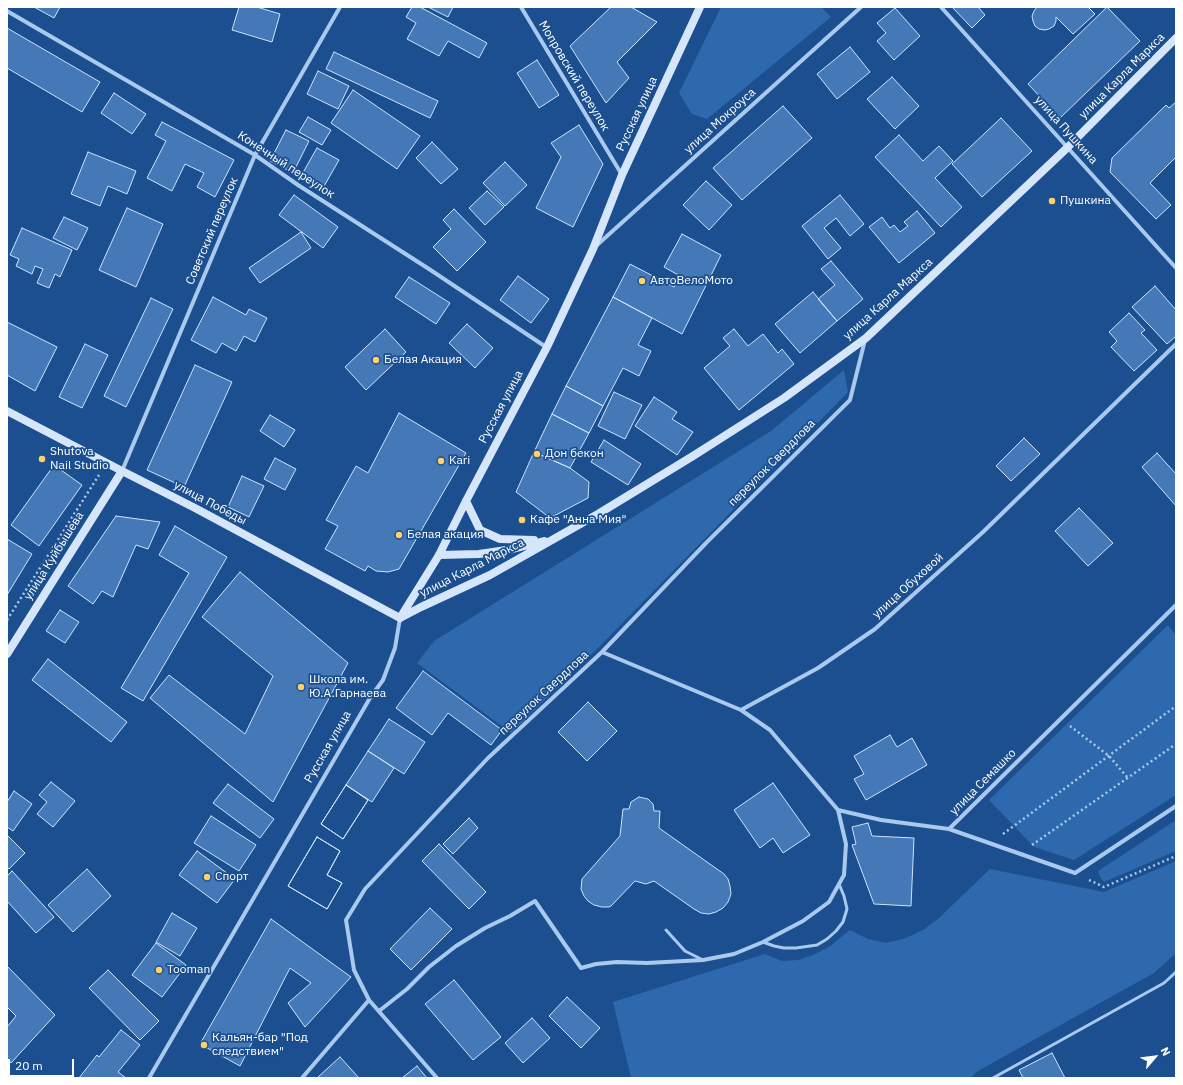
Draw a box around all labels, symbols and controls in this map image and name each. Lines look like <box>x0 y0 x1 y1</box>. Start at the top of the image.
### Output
street label: Мопровский переулок <box>535 18 613 134</box>
street label: улица Карла Маркса <box>1076 30 1168 122</box>
street label: Русская улица <box>613 74 661 154</box>
street label: улица Мокроуса <box>681 85 759 157</box>
street label: улица Пушкина <box>1032 93 1100 167</box>
street label: Конечный переулок <box>235 128 337 202</box>
street label: Советский переулок <box>183 175 241 287</box>
place label: Пушкина <box>1060 194 1111 208</box>
marker: Пушкина <box>1047 196 1057 206</box>
street label: улица Карла Маркса <box>840 255 936 343</box>
place label: АвтоВелоМото <box>650 274 733 288</box>
marker: АвтоВелоМото <box>637 276 647 286</box>
place label: Белая Акация <box>384 353 462 367</box>
marker: Белая Акация <box>371 355 381 365</box>
street label: Русская улица <box>476 368 526 446</box>
street label: переулок Свердлова <box>725 416 819 510</box>
place label: Shutova Nail Studio <box>50 445 109 473</box>
place label: Дон бекон <box>545 447 604 461</box>
marker: Дон бекон <box>532 449 542 459</box>
marker: Shutova Nail Studio <box>37 454 47 464</box>
place label: Kari <box>449 454 470 468</box>
marker: Kari <box>436 456 446 466</box>
street label: улица Победы <box>171 478 249 528</box>
street label: улица Куйбышева <box>21 509 87 603</box>
place label: Кафе "Анна Мия" <box>530 513 626 527</box>
marker: Кафе "Анна Мия" <box>517 515 527 525</box>
place label: Белая акация <box>407 528 484 542</box>
marker: Белая акация <box>394 530 404 540</box>
street label: улица Карла Маркса <box>417 535 527 601</box>
street label: улица Обуховой <box>870 550 946 622</box>
street label: переулок Свердлова <box>496 648 592 738</box>
place label: Школа им. Ю.А.Гарнаева <box>309 673 386 701</box>
marker: Школа им. Ю.А.Гарнаева <box>296 682 306 692</box>
street label: Русская улица <box>302 708 354 786</box>
street label: улица Семашко <box>947 746 1019 818</box>
place label: Спорт <box>215 870 249 884</box>
marker: Спорт <box>202 872 212 882</box>
place label: Tooman <box>167 963 210 977</box>
marker: Tooman <box>154 965 164 975</box>
place label: Кальян-бар "Под следствием" <box>212 1031 308 1059</box>
north arrow <box>1135 1037 1175 1077</box>
marker: Кальян-бар "Под следствием" <box>199 1040 209 1050</box>
text: N <box>1158 1045 1174 1058</box>
scale bar <box>10 1051 76 1077</box>
text: 20 m <box>15 1058 43 1073</box>

